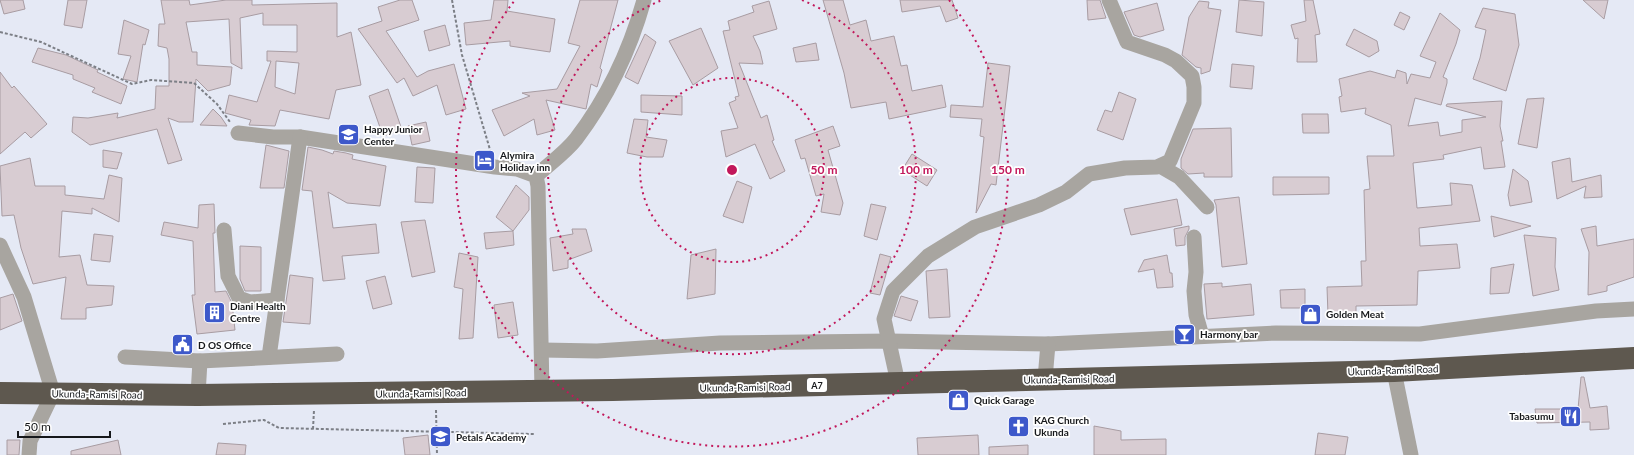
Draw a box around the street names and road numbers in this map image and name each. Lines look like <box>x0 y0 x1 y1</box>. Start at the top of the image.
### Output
street label: Ukunda-Ramisi Road <box>1347 362 1439 378</box>
street label: Ukunda-Ramisi Road <box>1023 372 1115 386</box>
road number: A7 <box>807 378 827 392</box>
street label: Ukunda-Ramisi Road <box>699 380 791 394</box>
street label: Ukunda-Ramisi Road <box>375 386 467 400</box>
street label: Ukunda-Ramisi Road <box>51 387 143 401</box>

